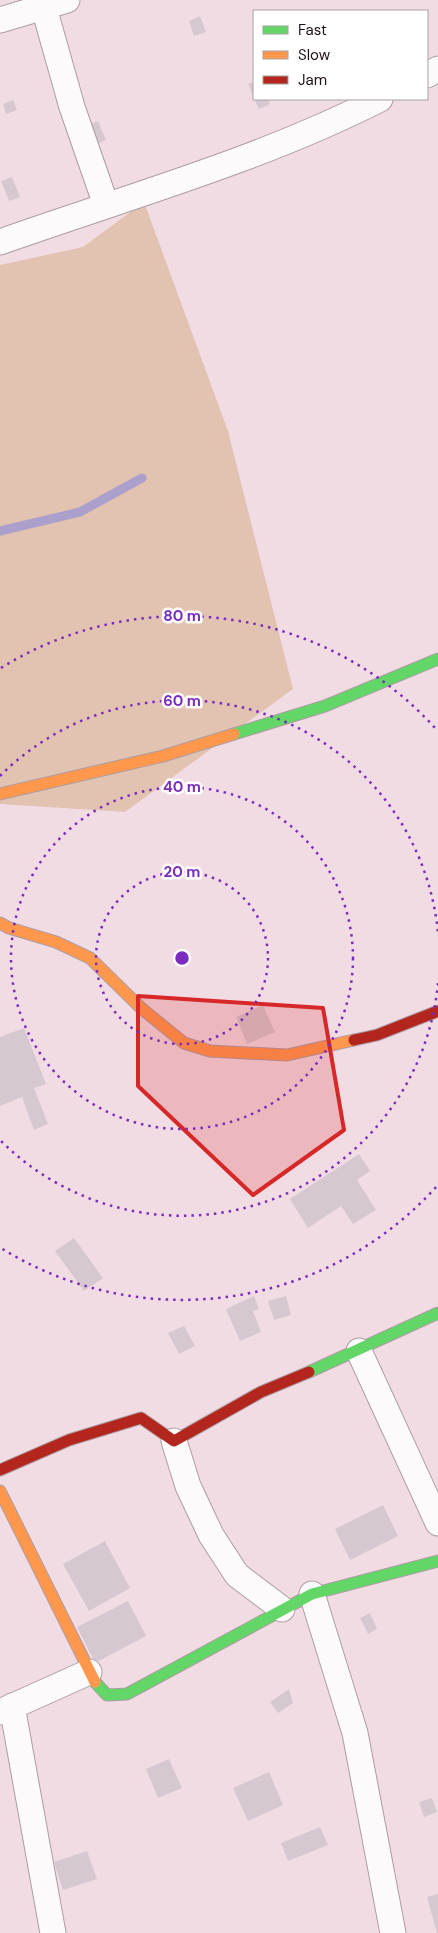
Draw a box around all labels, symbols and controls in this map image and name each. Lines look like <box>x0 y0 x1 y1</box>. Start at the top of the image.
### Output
legend <box>253 10 428 100</box>
text: Fast <box>298 20 327 40</box>
text: Slow <box>298 45 331 65</box>
text: Jam <box>298 70 327 90</box>
text: 80 m <box>163 606 201 626</box>
text: 60 m <box>163 691 201 711</box>
text: 40 m <box>163 777 201 797</box>
text: 20 m <box>164 862 200 882</box>
centre of rings <box>173 949 191 967</box>

